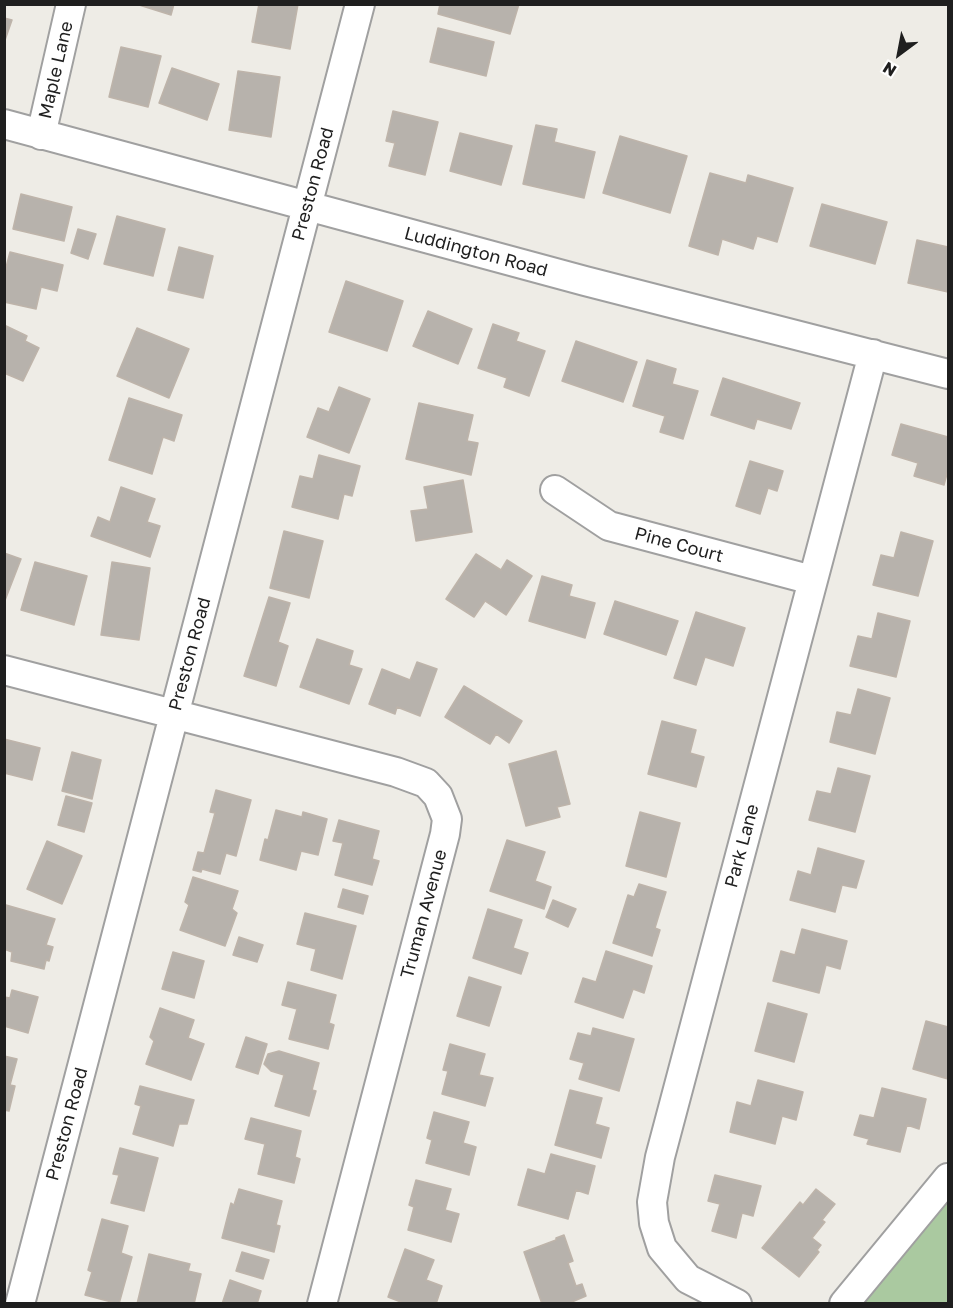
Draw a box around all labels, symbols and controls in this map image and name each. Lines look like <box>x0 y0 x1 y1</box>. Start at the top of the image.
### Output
street label: Maple Lane <box>34 19 78 121</box>
north arrow <box>869 24 929 84</box>
text: N <box>879 58 900 81</box>
street label: Preston Road <box>288 125 338 243</box>
street label: Luddington Road <box>402 222 550 282</box>
street label: Pine Court <box>632 523 726 567</box>
street label: Preston Road <box>165 595 215 713</box>
street label: Park Lane <box>720 802 764 890</box>
street label: Truman Avenue <box>396 847 452 981</box>
street label: Preston Road <box>42 1065 92 1183</box>

